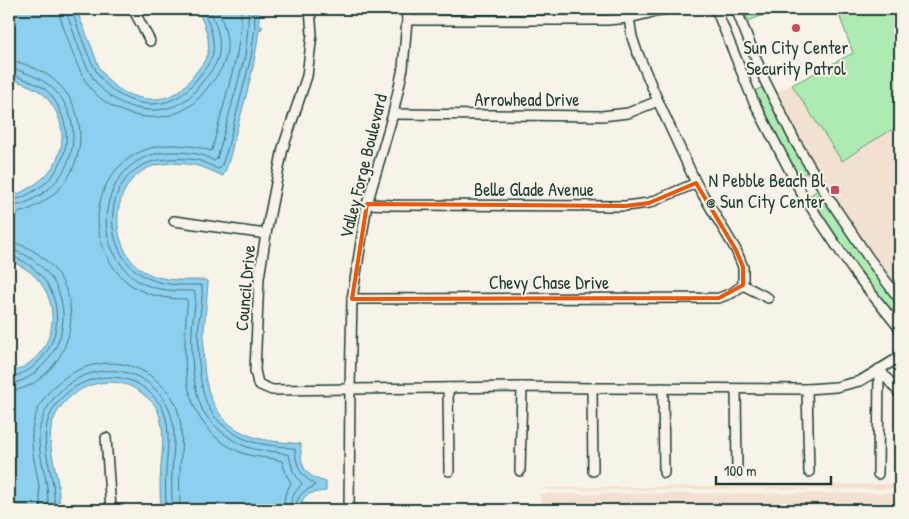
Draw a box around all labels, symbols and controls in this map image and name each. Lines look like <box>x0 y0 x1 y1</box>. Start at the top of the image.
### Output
marker: Sun City Center Security Patrol <box>790 22 802 34</box>
place label: Sun City Center Security Patrol <box>743 35 849 81</box>
street label: Arrowhead Drive <box>474 87 580 112</box>
street label: Valley Forge Boulevard <box>333 91 393 241</box>
place label: N Pebble Beach Bl @ Sun City Center <box>706 168 825 214</box>
street label: Belle Glade Avenue <box>474 177 594 202</box>
marker: N Pebble Beach Bl @ Sun City Center <box>829 184 841 196</box>
street label: Council Drive <box>229 244 261 332</box>
street label: Chevy Chase Drive <box>489 270 609 295</box>
scale bar <box>716 454 832 486</box>
text: 100 m <box>724 460 757 481</box>

